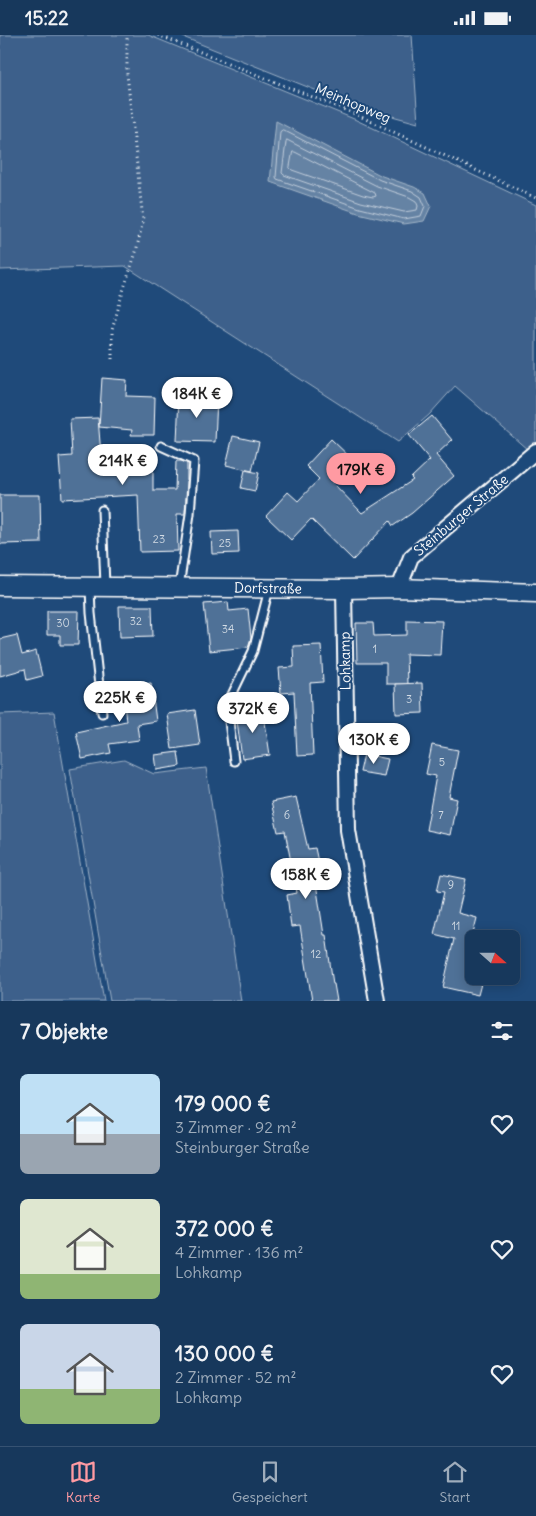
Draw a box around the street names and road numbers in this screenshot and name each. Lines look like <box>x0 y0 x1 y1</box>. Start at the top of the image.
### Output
street label: Meinhopweg <box>313 79 393 127</box>
street label: Steinburger Straße <box>410 470 512 560</box>
street label: Dorfstraße <box>234 578 302 598</box>
street label: Lohkamp <box>335 631 355 691</box>

